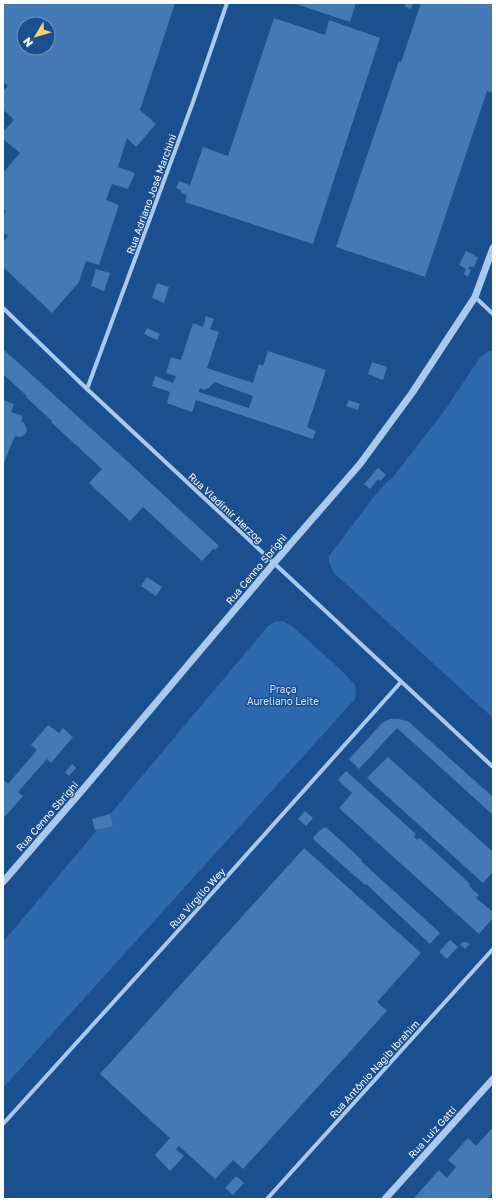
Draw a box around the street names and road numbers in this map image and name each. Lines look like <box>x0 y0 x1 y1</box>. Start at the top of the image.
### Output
street label: Rua Adriano José Marchini <box>124 132 178 256</box>
street label: Rua Vladimir Herzog <box>186 470 266 546</box>
street label: Rua Cenno Sbrighi <box>223 531 289 607</box>
street label: Rua Cenno Sbrighi <box>14 779 80 853</box>
street label: Rua Virgílio Wey <box>167 865 228 931</box>
street label: Rua Antônio Nagib Ibrahim <box>327 1017 421 1121</box>
street label: Rua Luiz Gatti <box>406 1104 458 1160</box>

